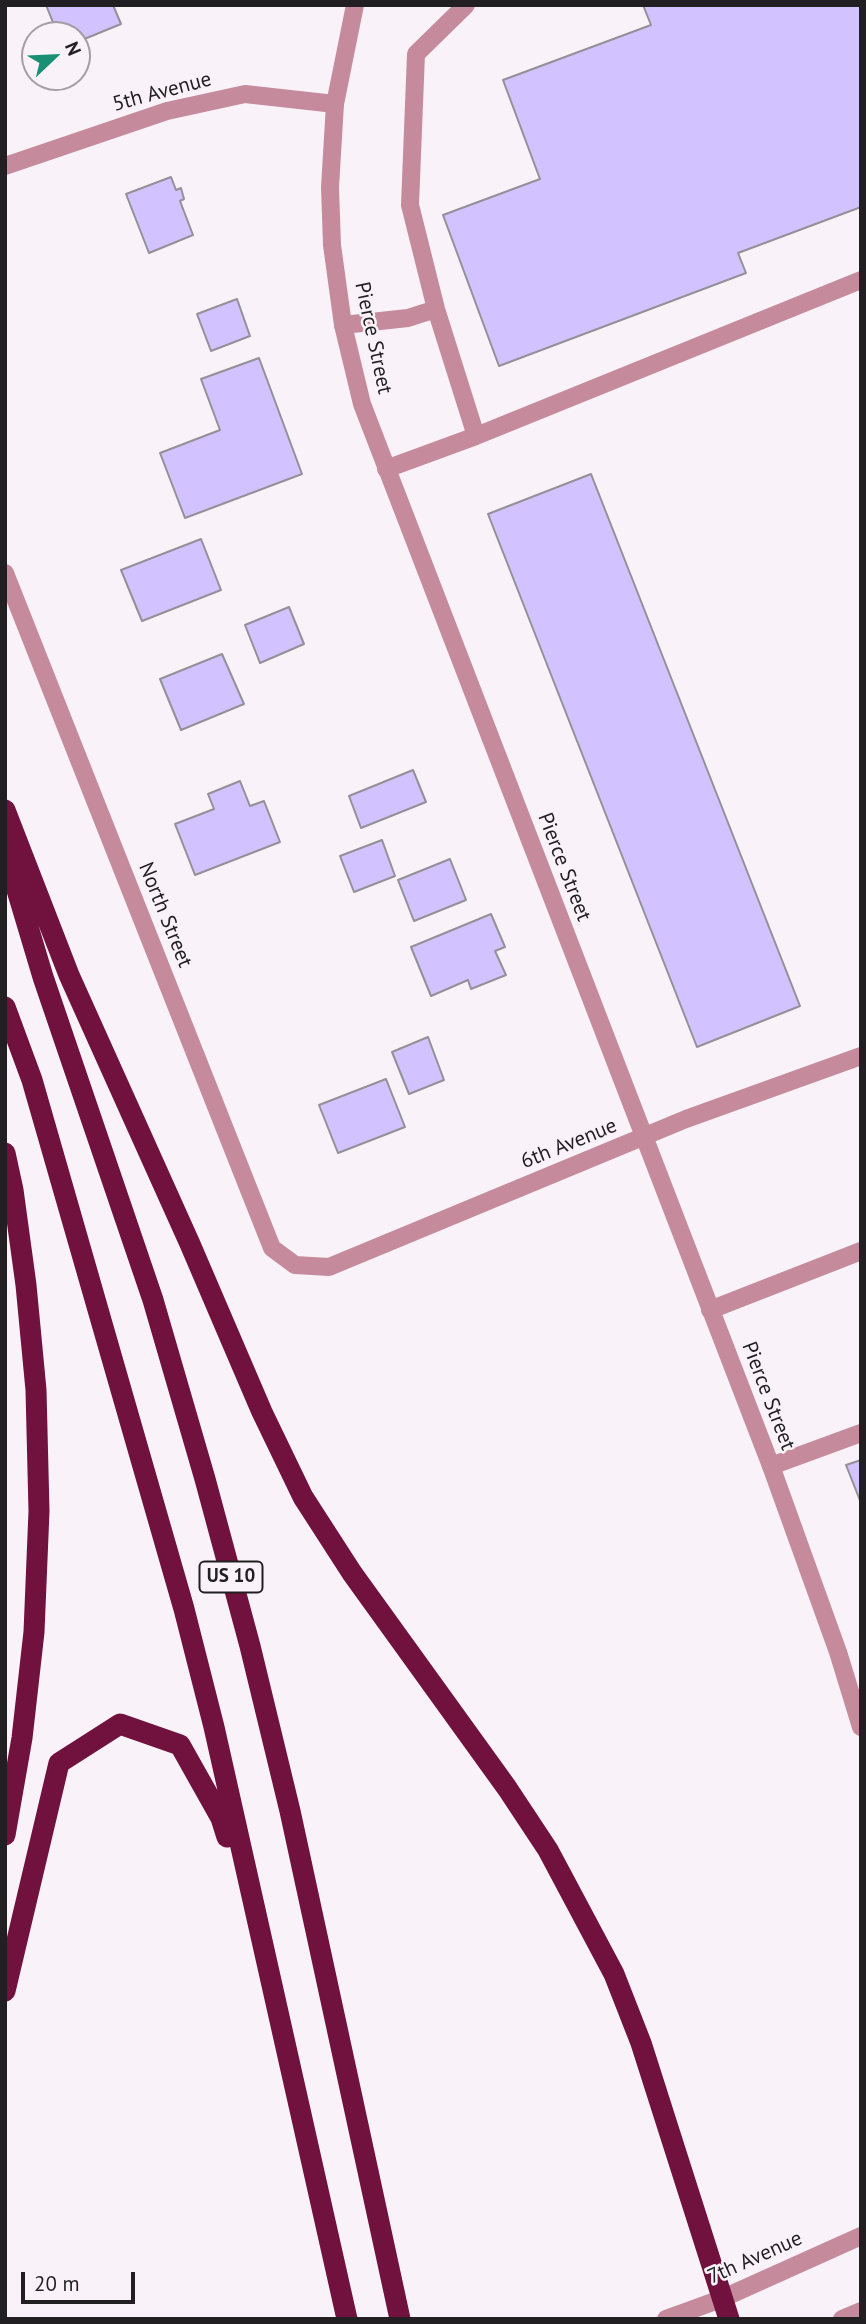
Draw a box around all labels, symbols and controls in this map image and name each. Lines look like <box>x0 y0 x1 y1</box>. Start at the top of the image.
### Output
north arrow <box>21 21 91 91</box>
text: N <box>60 38 87 59</box>
street label: 5th Avenue <box>110 67 214 117</box>
street label: Pierce Street <box>349 280 397 396</box>
street label: Pierce Street <box>532 809 596 925</box>
street label: North Street <box>133 859 197 971</box>
street label: 6th Avenue <box>517 1113 621 1175</box>
street label: Pierce Street <box>736 1338 800 1454</box>
road number: US 10 <box>200 1562 262 1592</box>
street label: 7th Avenue <box>704 2226 806 2290</box>
scale bar <box>24 2258 138 2302</box>
text: 20 m <box>34 2270 80 2297</box>

